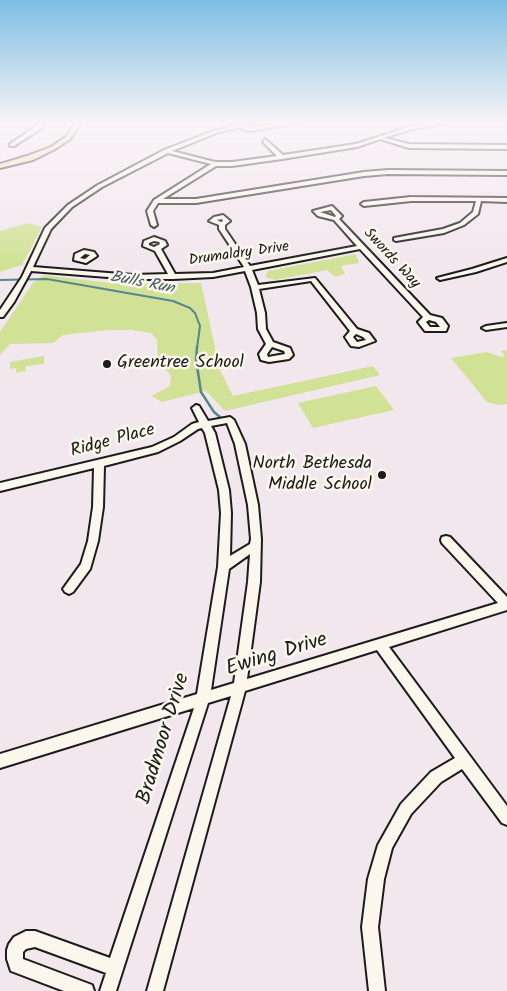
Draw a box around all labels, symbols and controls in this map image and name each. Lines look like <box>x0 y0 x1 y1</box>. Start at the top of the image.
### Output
street label: Swords Way <box>359 225 423 293</box>
street label: Drumaldry Drive <box>188 239 290 271</box>
water label: Bulls Run <box>108 268 176 300</box>
place label: Greentree School <box>117 353 244 375</box>
marker: Greentree School <box>101 358 113 370</box>
street label: Ridge Place <box>68 420 158 464</box>
place label: North Bethesda Middle School <box>252 454 372 496</box>
marker: North Bethesda Middle School <box>376 469 388 481</box>
street label: Ewing Drive <box>223 629 331 683</box>
street label: Bradmoor Drive <box>133 670 197 808</box>

